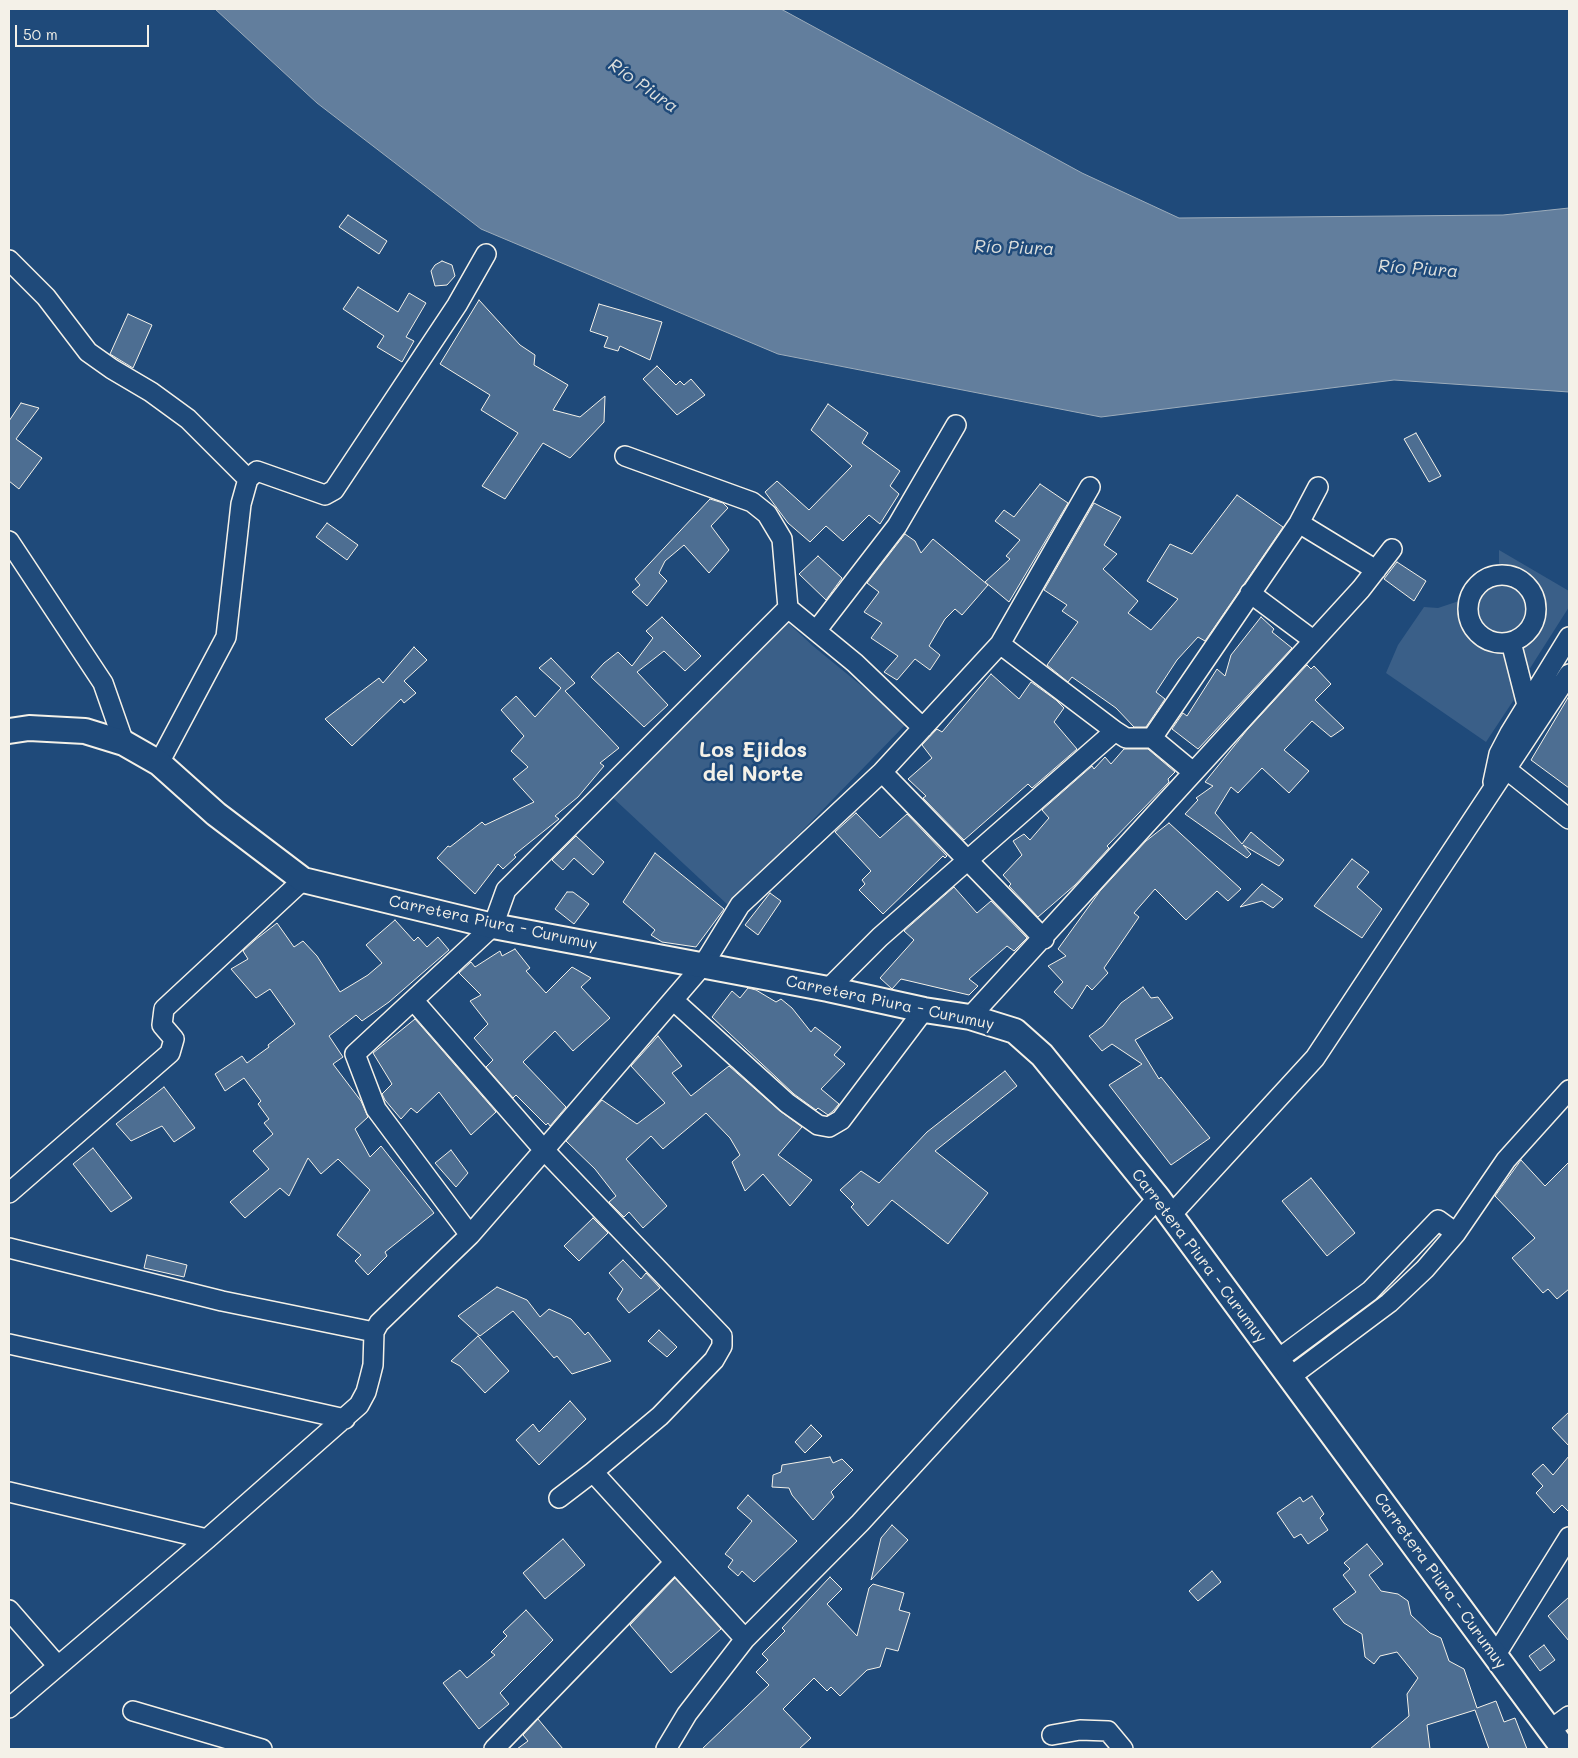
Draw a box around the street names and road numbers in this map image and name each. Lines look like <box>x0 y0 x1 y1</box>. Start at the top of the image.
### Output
street label: Carretera Piura - Curumuy <box>387 892 599 954</box>
street label: Carretera Piura - Curumuy <box>784 972 996 1034</box>
street label: Carretera Piura - Curumuy <box>1127 1165 1271 1347</box>
street label: Carretera Piura - Curumuy <box>1370 1489 1510 1673</box>

